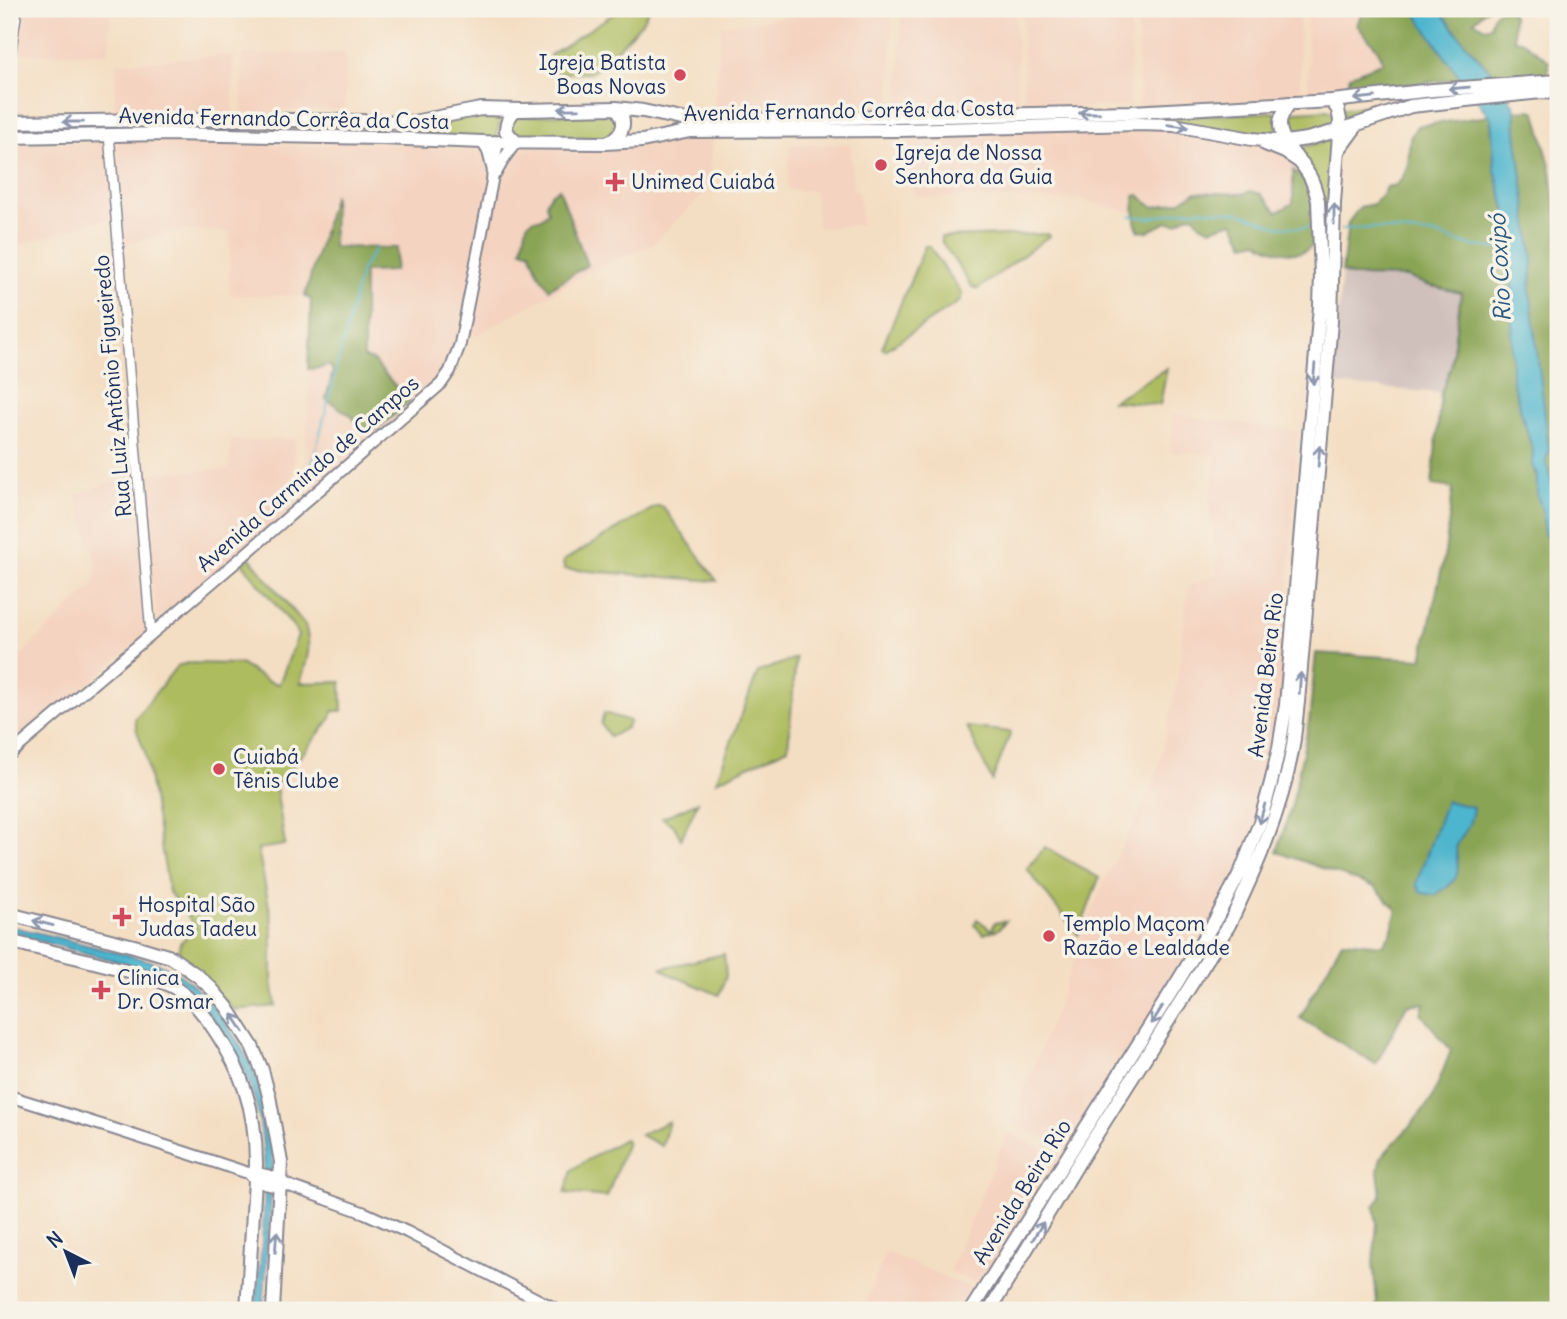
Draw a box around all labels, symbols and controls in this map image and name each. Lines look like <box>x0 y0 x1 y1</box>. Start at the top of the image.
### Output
place label: Igreja Batista Boas Novas <box>538 49 666 100</box>
marker: Igreja Batista Boas Novas <box>672 67 688 83</box>
one-way arrow <box>1449 82 1471 95</box>
one-way arrow <box>1354 91 1377 104</box>
street label: Avenida Fernando Corrêa da Costa <box>683 94 1015 127</box>
street label: Avenida Fernando Corrêa da Costa <box>118 102 450 135</box>
one-way arrow <box>558 102 581 116</box>
one-way arrow <box>1078 106 1101 120</box>
one-way arrow <box>62 115 85 129</box>
one-way arrow <box>1166 120 1189 133</box>
place label: Igreja de Nossa Senhora da Guia <box>895 139 1053 190</box>
marker: Igreja de Nossa Senhora da Guia <box>873 157 889 173</box>
place label: Unimed Cuiabá <box>631 168 775 195</box>
marker: Unimed Cuiabá <box>605 172 625 192</box>
one-way arrow <box>1327 203 1341 226</box>
water label: Rio Coxipó <box>1482 212 1517 323</box>
street label: Rua Luiz Antônio Figueiredo <box>88 254 137 518</box>
one-way arrow <box>1307 362 1320 385</box>
street label: Avenida Carmindo de Campos <box>191 370 424 578</box>
one-way arrow <box>1313 445 1326 468</box>
street label: Avenida Beira Rio <box>1242 591 1289 759</box>
one-way arrow <box>1293 672 1306 695</box>
place label: Cuiabá Tênis Clube <box>233 743 339 794</box>
marker: Cuiabá Tênis Clube <box>211 761 227 777</box>
one-way arrow <box>1254 802 1267 824</box>
place label: Hospital São Judas Tadeu <box>138 891 257 942</box>
marker: Hospital São Judas Tadeu <box>112 907 132 927</box>
place label: Templo Maçom Razão e Lealdade <box>1063 910 1230 961</box>
one-way arrow <box>32 916 55 929</box>
marker: Templo Maçom Razão e Lealdade <box>1041 928 1057 944</box>
place label: Clínica Dr. Osmar <box>117 964 214 1015</box>
marker: Clínica Dr. Osmar <box>91 980 111 1000</box>
one-way arrow <box>1150 1004 1164 1024</box>
one-way arrow <box>230 1014 245 1033</box>
street label: Avenida Beira Rio <box>966 1114 1077 1269</box>
north arrow <box>32 1218 102 1288</box>
one-way arrow <box>1031 1221 1045 1241</box>
text: N <box>42 1226 68 1253</box>
one-way arrow <box>270 1231 283 1254</box>

